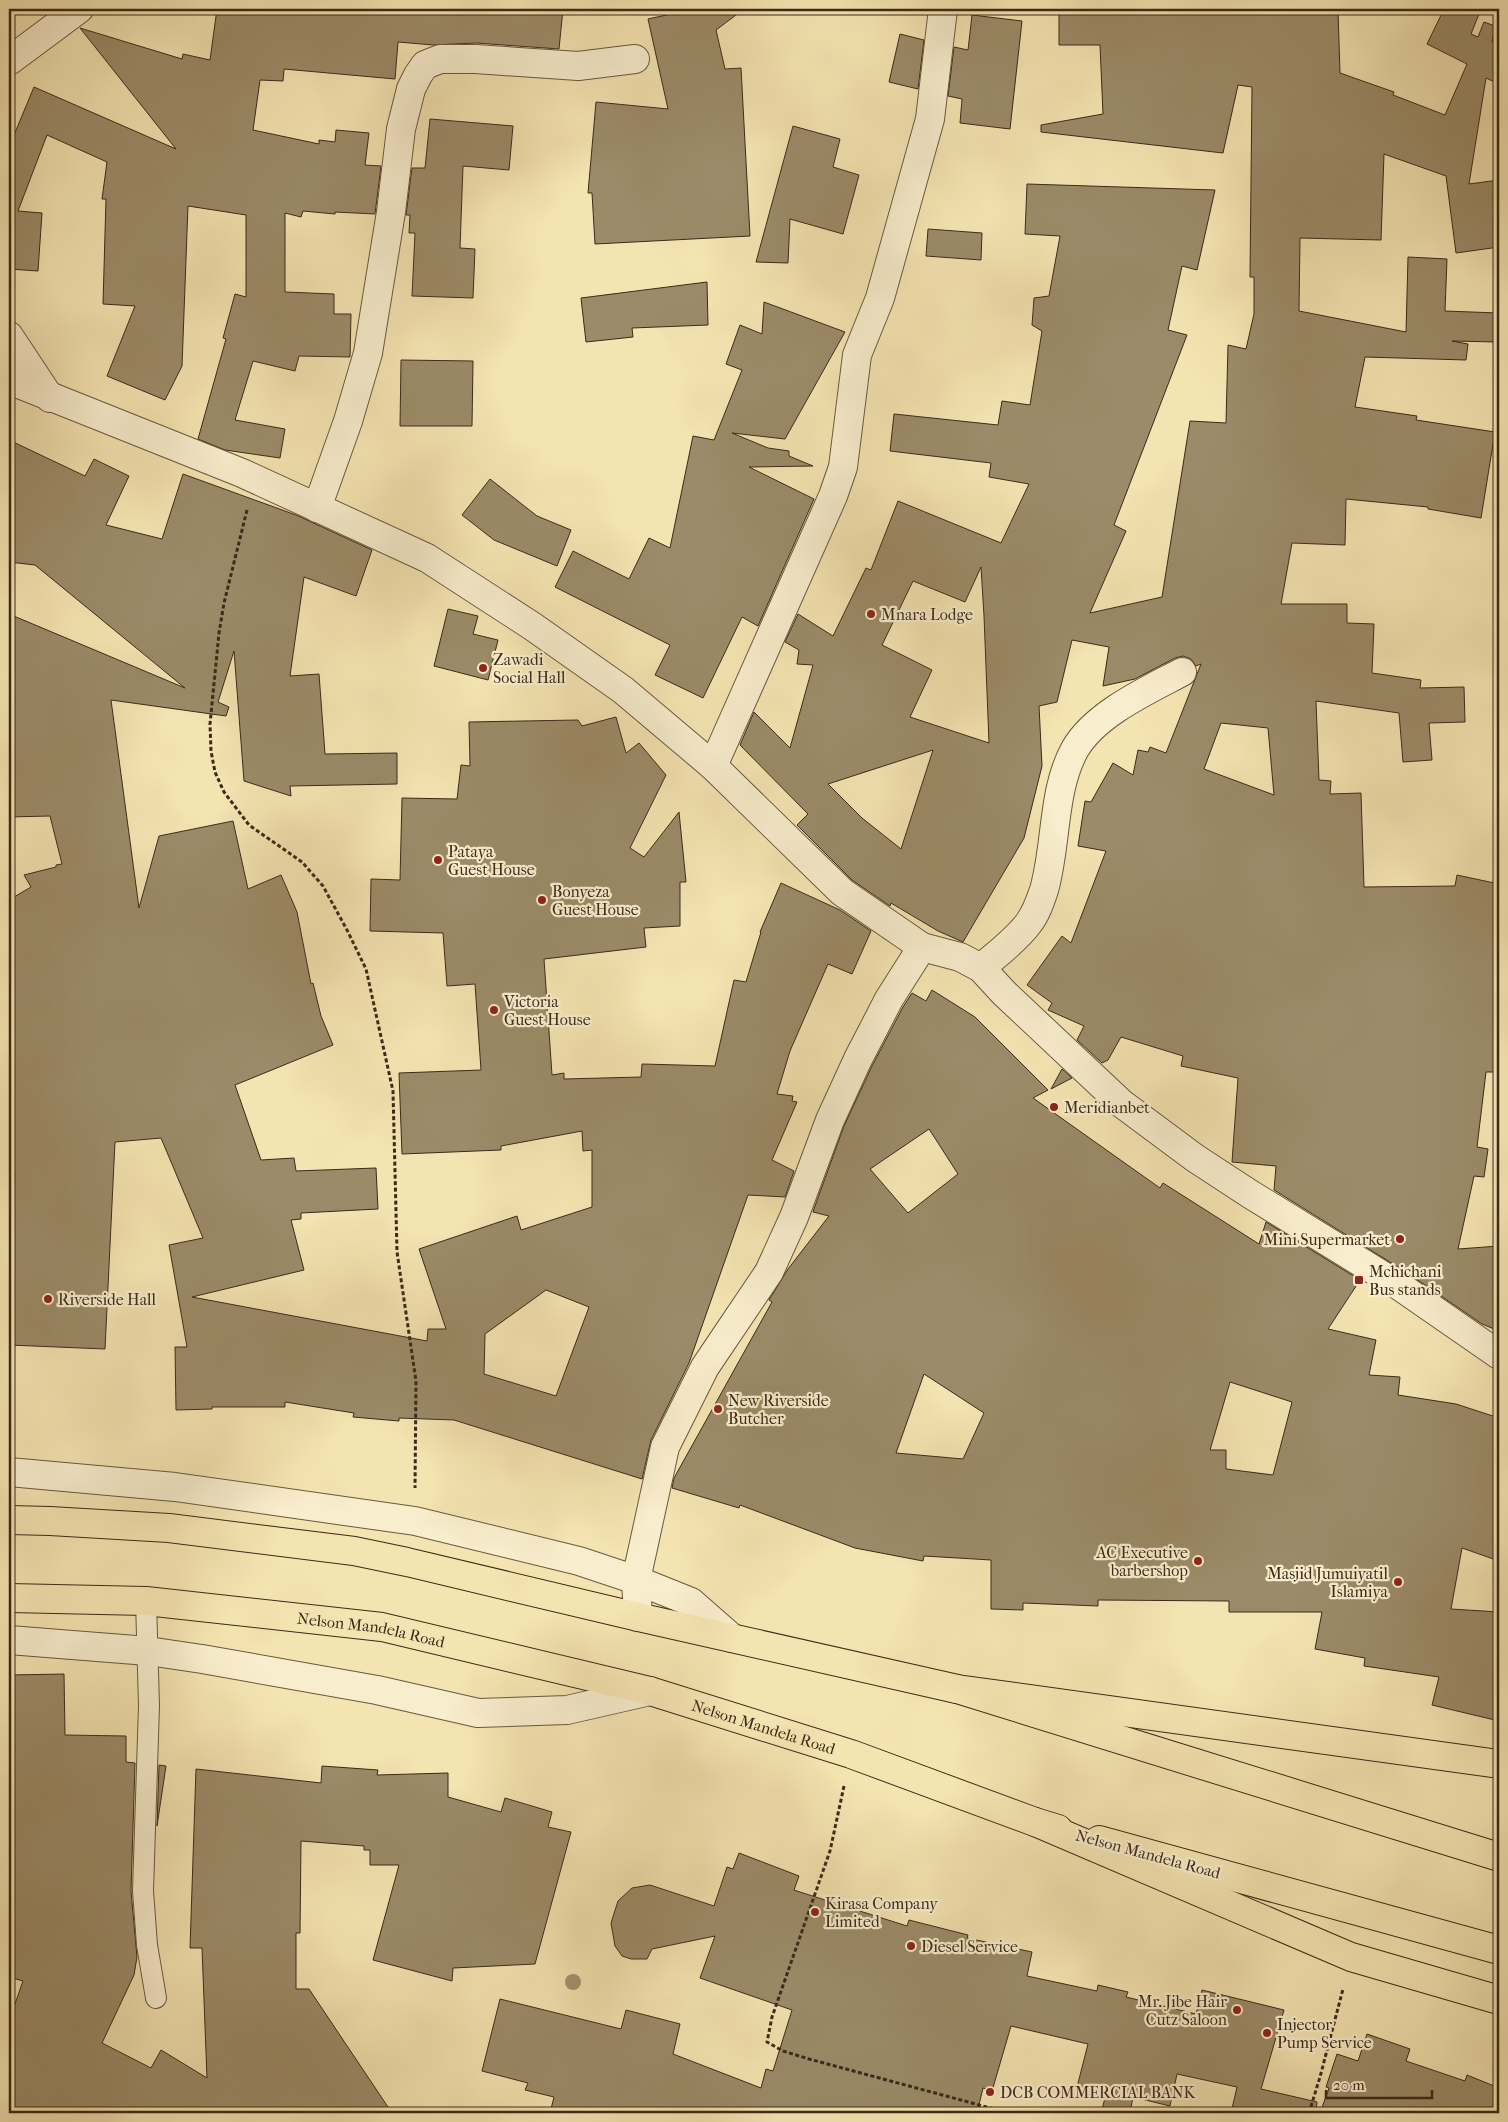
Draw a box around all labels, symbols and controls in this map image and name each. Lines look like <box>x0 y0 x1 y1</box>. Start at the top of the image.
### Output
place label: Mnara Lodge <box>881 605 973 624</box>
marker: Mnara Lodge <box>865 608 877 620</box>
place label: Zawadi Social Hall <box>493 650 566 687</box>
marker: Zawadi Social Hall <box>477 662 489 674</box>
place label: Pataya Guest House <box>448 842 535 879</box>
marker: Pataya Guest House <box>432 854 444 866</box>
place label: Bonyeza Guest House <box>552 882 639 919</box>
marker: Bonyeza Guest House <box>536 894 548 906</box>
place label: Victoria Guest House <box>503 992 591 1029</box>
marker: Victoria Guest House <box>488 1004 500 1016</box>
place label: Meridianbet <box>1064 1098 1150 1117</box>
marker: Meridianbet <box>1048 1101 1060 1113</box>
place label: Mini Supermarket <box>1264 1230 1390 1249</box>
marker: Mini Supermarket <box>1394 1233 1406 1245</box>
place label: Mchichani Bus stands <box>1369 1262 1442 1299</box>
marker: Mchichani Bus stands <box>1353 1274 1365 1286</box>
place label: Riverside Hall <box>58 1290 157 1309</box>
marker: Riverside Hall <box>42 1293 54 1305</box>
place label: New Riverside Butcher <box>728 1391 829 1428</box>
marker: New Riverside Butcher <box>712 1403 724 1415</box>
place label: AC Executive barbershop <box>1095 1543 1188 1580</box>
marker: AC Executive barbershop <box>1192 1555 1204 1567</box>
place label: Masjid Jumuiyatil Islamiya <box>1267 1564 1389 1601</box>
marker: Masjid Jumuiyatil Islamiya <box>1392 1576 1404 1588</box>
street label: Nelson Mandela Road <box>296 1608 447 1651</box>
street label: Nelson Mandela Road <box>689 1695 838 1758</box>
street label: Nelson Mandela Road <box>1073 1825 1223 1883</box>
place label: Kirasa Company Limited <box>825 1894 938 1931</box>
marker: Kirasa Company Limited <box>809 1906 821 1918</box>
place label: Diesel Service <box>921 1937 1018 1956</box>
marker: Diesel Service <box>905 1940 917 1952</box>
place label: Mr. Jibe Hair Cutz Saloon <box>1138 1992 1228 2029</box>
marker: Mr. Jibe Hair Cutz Saloon <box>1231 2004 1243 2016</box>
place label: Injector Pump Service <box>1277 2015 1372 2052</box>
marker: Injector Pump Service <box>1261 2027 1273 2039</box>
scale bar <box>1326 2067 1432 2099</box>
text: 20 m <box>1333 2076 1365 2094</box>
place label: DCB COMMERCIAL BANK <box>1000 2083 1197 2102</box>
marker: DCB COMMERCIAL BANK <box>984 2086 996 2098</box>

